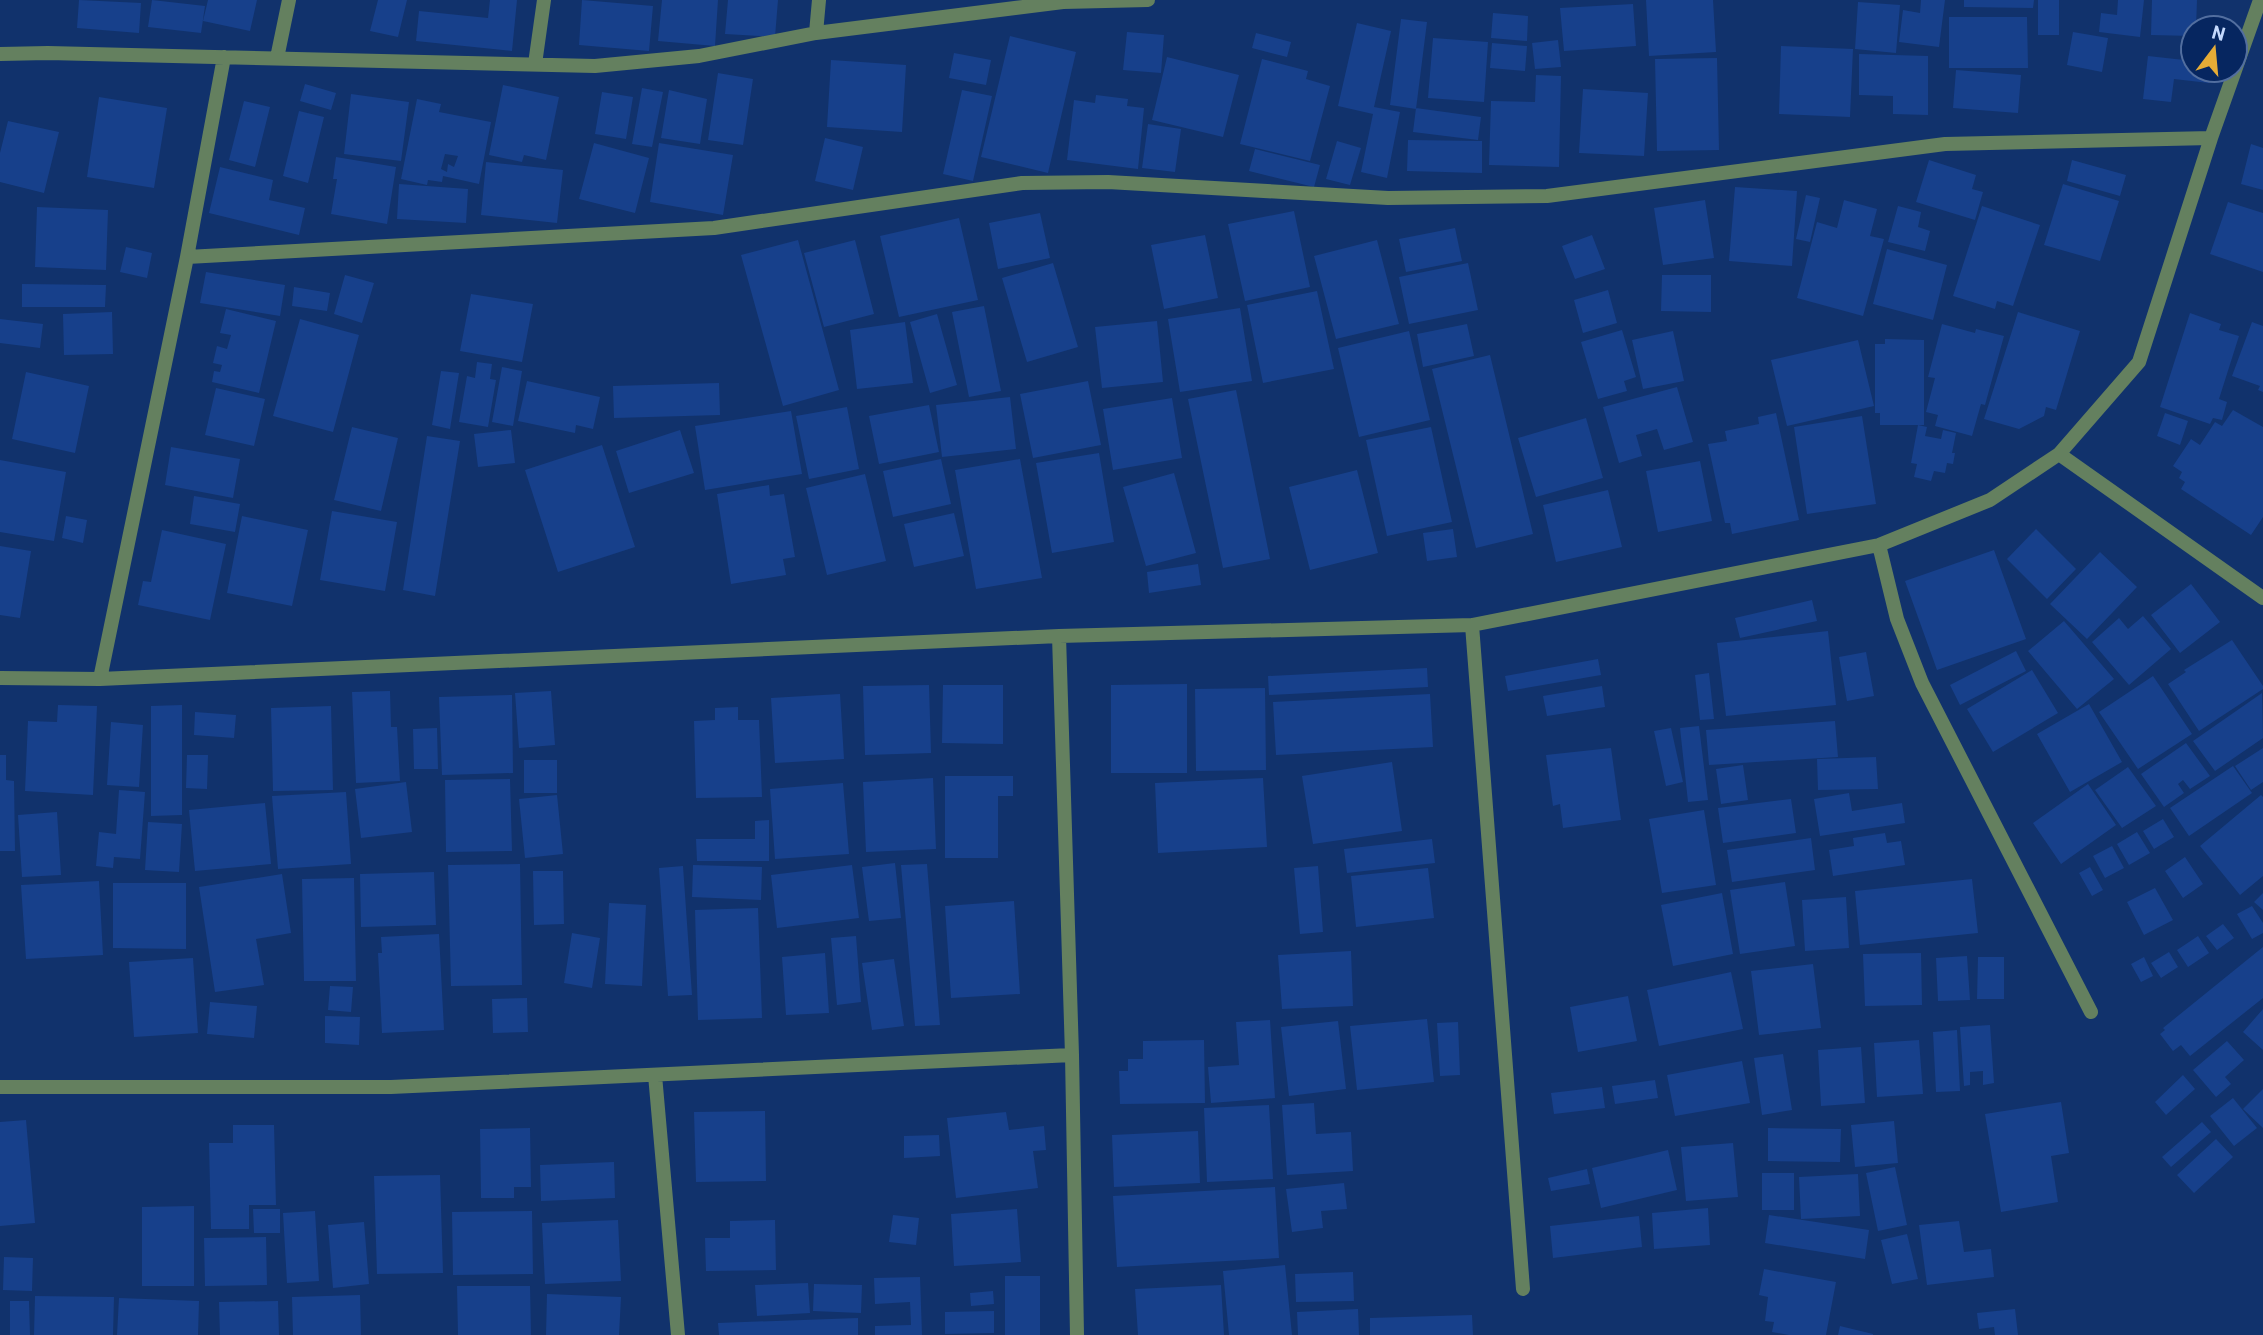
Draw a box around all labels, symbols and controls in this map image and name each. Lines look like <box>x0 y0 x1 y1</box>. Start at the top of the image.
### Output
north arrow <box>2179 14 2249 84</box>
text: N <box>2210 19 2228 45</box>

